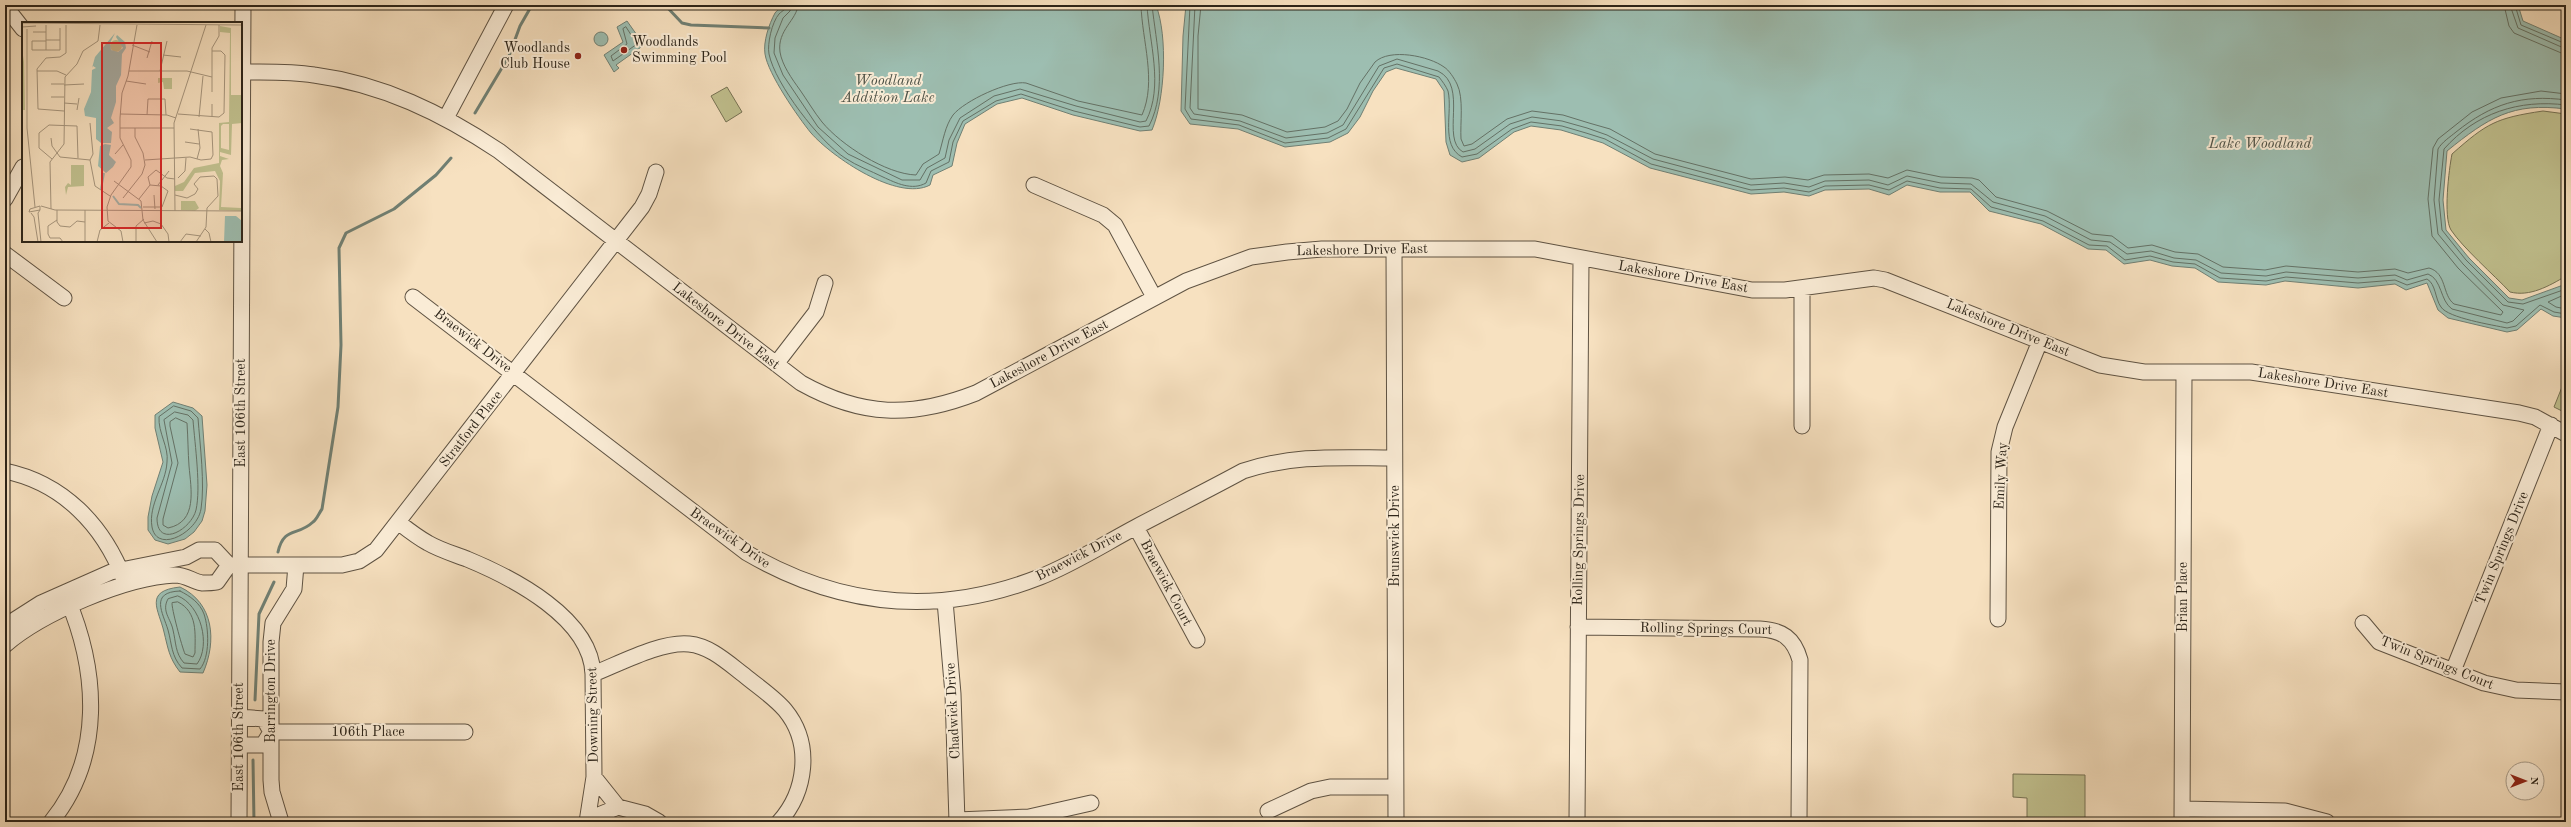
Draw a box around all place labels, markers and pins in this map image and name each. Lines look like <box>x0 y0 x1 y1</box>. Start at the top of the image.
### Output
place label: Woodlands Swimming Pool <box>632 35 727 65</box>
place label: Woodlands Club House <box>500 41 570 71</box>
marker: Woodlands Swimming Pool <box>619 45 629 55</box>
marker: Woodlands Club House <box>573 51 583 61</box>

